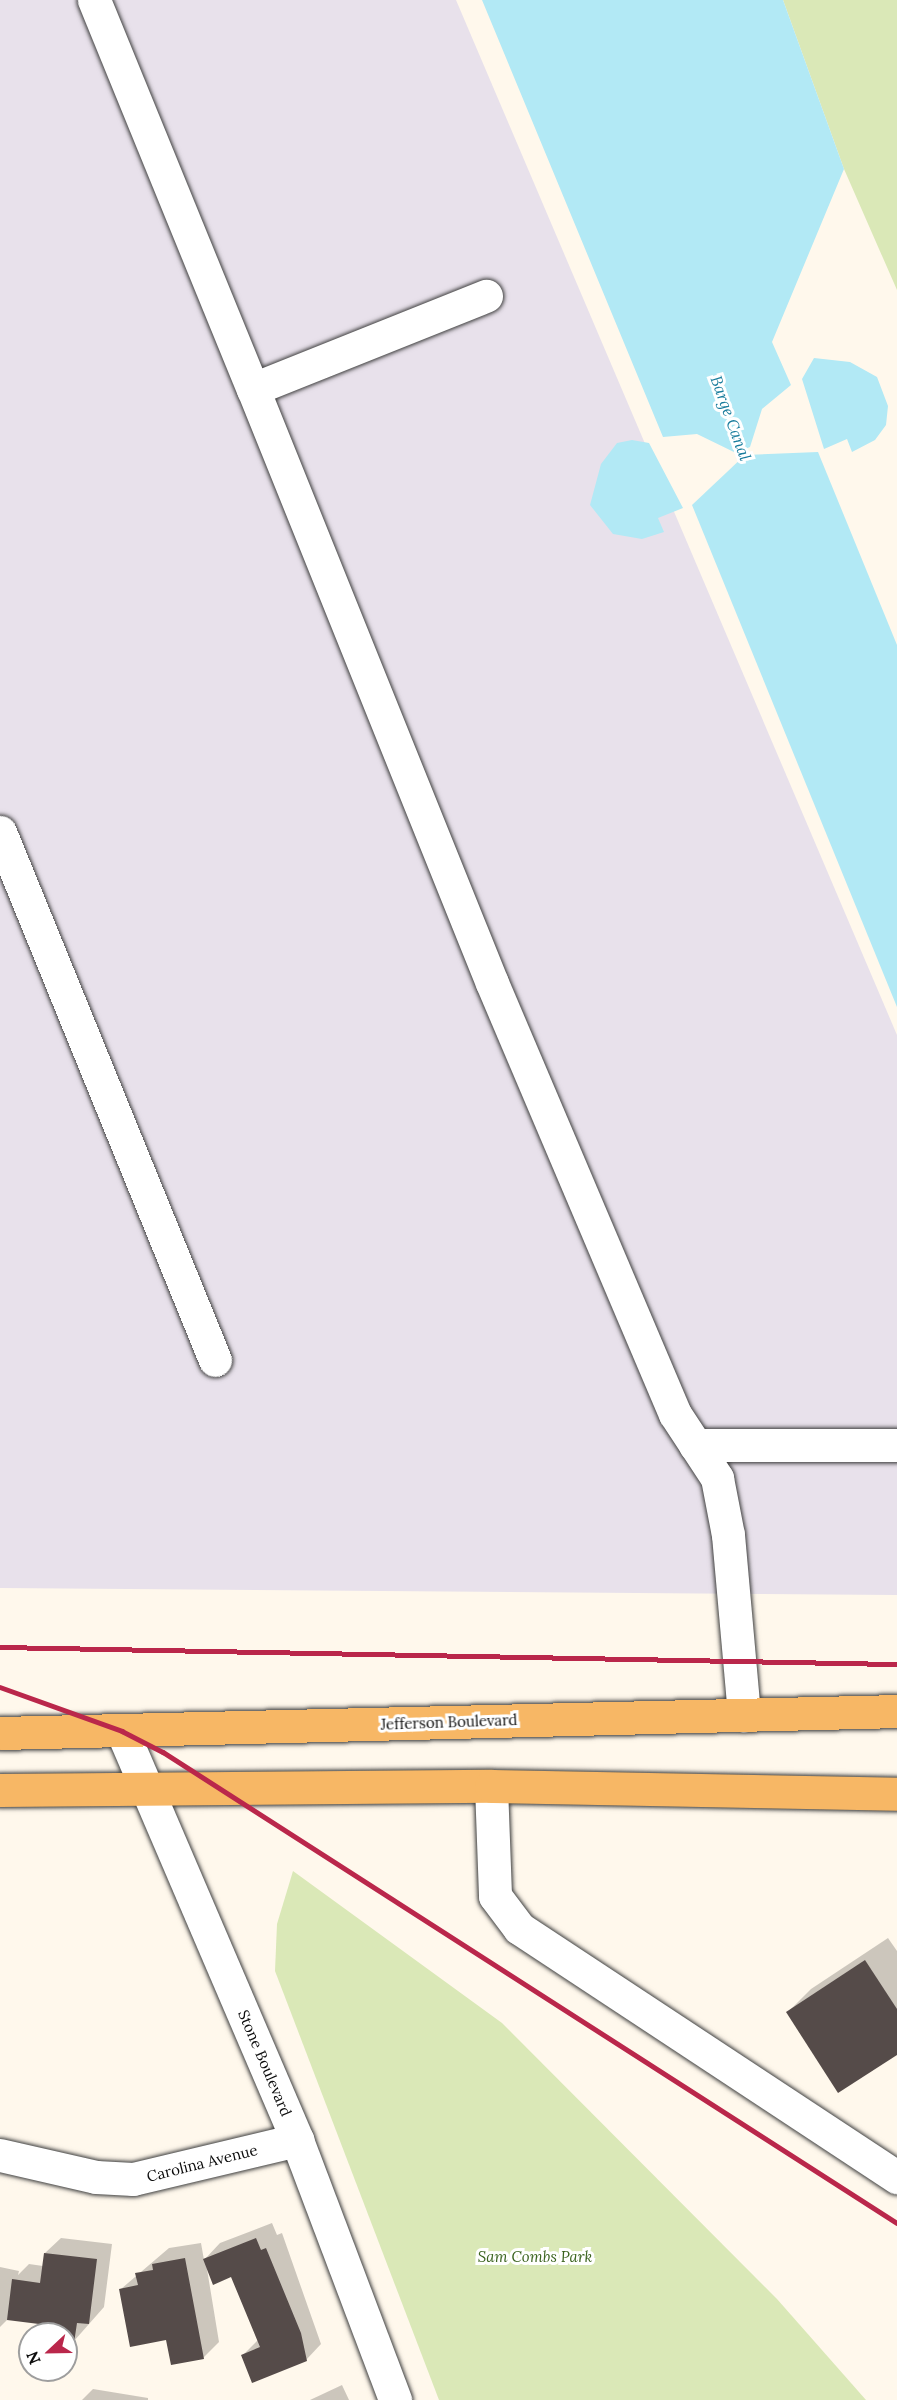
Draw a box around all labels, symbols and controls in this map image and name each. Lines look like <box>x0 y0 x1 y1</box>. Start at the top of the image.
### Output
water label: Barge Canal <box>707 373 755 463</box>
street label: Jefferson Boulevard <box>380 1711 518 1733</box>
street label: Stone Boulevard <box>234 2007 296 2119</box>
street label: Carolina Avenue <box>145 2141 259 2185</box>
park label: Sam Combs Park <box>478 2248 592 2266</box>
north arrow <box>18 2322 78 2382</box>
text: N <box>22 2349 45 2367</box>

